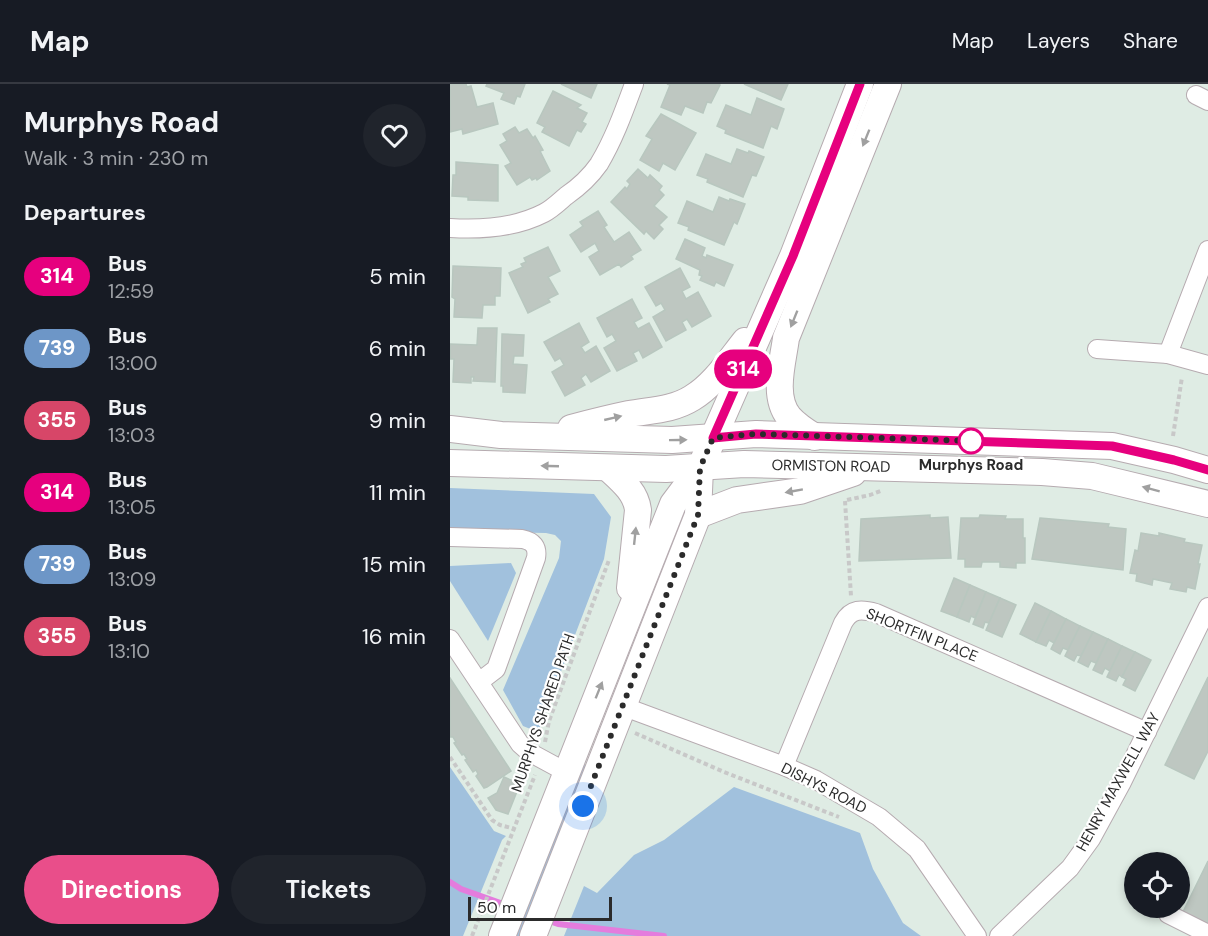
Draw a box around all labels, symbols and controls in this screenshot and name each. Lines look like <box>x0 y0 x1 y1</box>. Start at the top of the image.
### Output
text: Map <box>30 23 90 60</box>
text: Map <box>952 27 994 55</box>
text: Layers <box>1027 27 1090 55</box>
text: Share <box>1123 27 1178 55</box>
text: Murphys Road <box>24 104 219 141</box>
button: heart <box>363 104 426 167</box>
one-way arrow <box>861 130 871 148</box>
text: Walk · 3 min · 230 m <box>24 145 208 171</box>
text: Departures <box>24 198 146 227</box>
text: Bus <box>108 249 147 278</box>
text: 314 <box>40 262 74 290</box>
text: 5 min <box>369 262 426 291</box>
text: 12:59 <box>108 278 154 304</box>
one-way arrow <box>789 311 799 329</box>
text: Bus <box>108 321 147 350</box>
text: 739 <box>39 334 75 362</box>
text: 6 min <box>369 334 426 363</box>
text: 13:00 <box>108 350 157 376</box>
line badge: 314 <box>708 350 778 388</box>
text: 314 <box>726 355 760 383</box>
text: Bus <box>108 393 147 422</box>
text: 355 <box>38 406 76 434</box>
text: 9 min <box>369 406 426 435</box>
one-way arrow <box>604 413 623 422</box>
text: 13:03 <box>108 422 156 448</box>
marker: Murphys Road <box>958 428 984 454</box>
one-way arrow <box>669 435 688 445</box>
street label: ORMISTON ROAD <box>771 455 891 477</box>
place label: Murphys Road <box>919 455 1023 475</box>
one-way arrow <box>540 462 559 471</box>
text: Bus <box>108 465 147 494</box>
text: 314 <box>40 478 74 506</box>
text: 11 min <box>369 478 426 507</box>
one-way arrow <box>1142 484 1160 494</box>
one-way arrow <box>785 487 804 496</box>
text: 13:05 <box>108 494 156 520</box>
one-way arrow <box>630 527 640 546</box>
text: Bus <box>108 537 147 566</box>
text: 739 <box>39 550 75 578</box>
text: 15 min <box>362 550 426 579</box>
text: 13:09 <box>108 566 156 592</box>
street label: SHORTFIN PLACE <box>863 603 981 667</box>
text: Bus <box>108 609 147 638</box>
text: 355 <box>38 622 76 650</box>
text: 16 min <box>362 622 426 651</box>
street label: MURPHYS SHARED PATH <box>506 631 580 795</box>
text: 13:10 <box>108 638 150 664</box>
one-way arrow <box>594 680 604 698</box>
street label: HENRY MAXWELL WAY <box>1072 709 1165 855</box>
street label: DISHYS ROAD <box>778 758 870 818</box>
your location <box>568 791 598 821</box>
map controls <box>1124 852 1190 918</box>
button: locate <box>1124 852 1190 918</box>
button: Directions <box>24 855 219 924</box>
button: Tickets <box>231 855 426 924</box>
scale bar <box>468 894 612 922</box>
text: 50 m <box>477 897 516 918</box>

